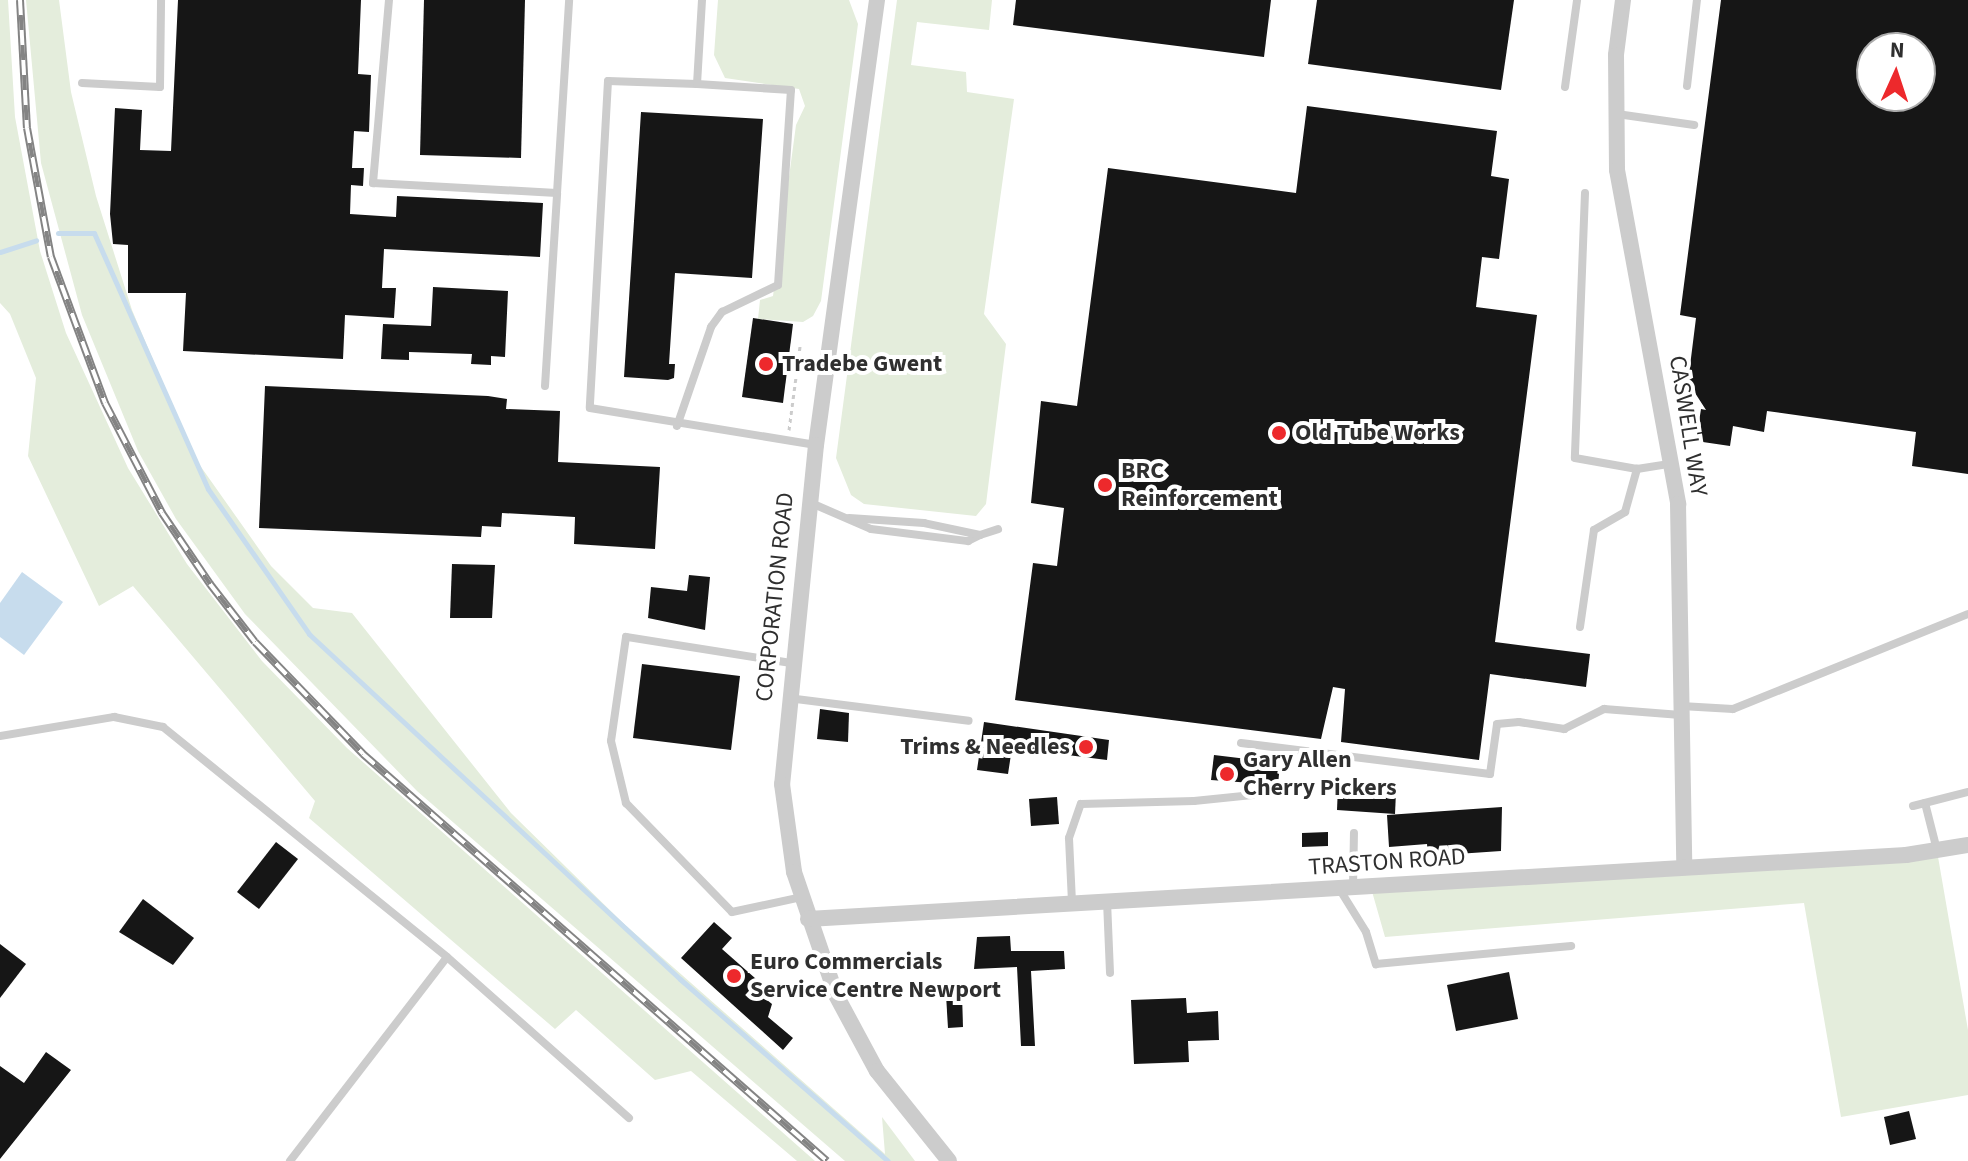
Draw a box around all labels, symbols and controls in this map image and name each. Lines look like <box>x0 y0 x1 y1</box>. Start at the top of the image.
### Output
north arrow <box>1856 32 1936 112</box>
text: N <box>1889 34 1905 66</box>
place label: Tradebe Gwent <box>782 350 942 378</box>
street label: CASWELL WAY <box>1663 354 1713 498</box>
marker: Tradebe Gwent <box>757 355 775 373</box>
place label: Old Tube Works <box>1295 419 1460 447</box>
marker: Old Tube Works <box>1270 424 1288 442</box>
place label: BRC Reinforcement <box>1121 457 1278 513</box>
marker: BRC Reinforcement <box>1096 476 1114 494</box>
street label: CORPORATION ROAD <box>750 491 800 703</box>
place label: Trims & Needles <box>900 733 1070 761</box>
marker: Trims & Needles <box>1077 738 1095 756</box>
place label: Gary Allen Cherry Pickers <box>1243 746 1397 802</box>
marker: Gary Allen Cherry Pickers <box>1218 765 1236 783</box>
street label: TRASTON ROAD <box>1307 842 1467 882</box>
place label: Euro Commercials Service Centre Newport <box>750 948 1001 1004</box>
marker: Euro Commercials Service Centre Newport <box>725 967 743 985</box>

